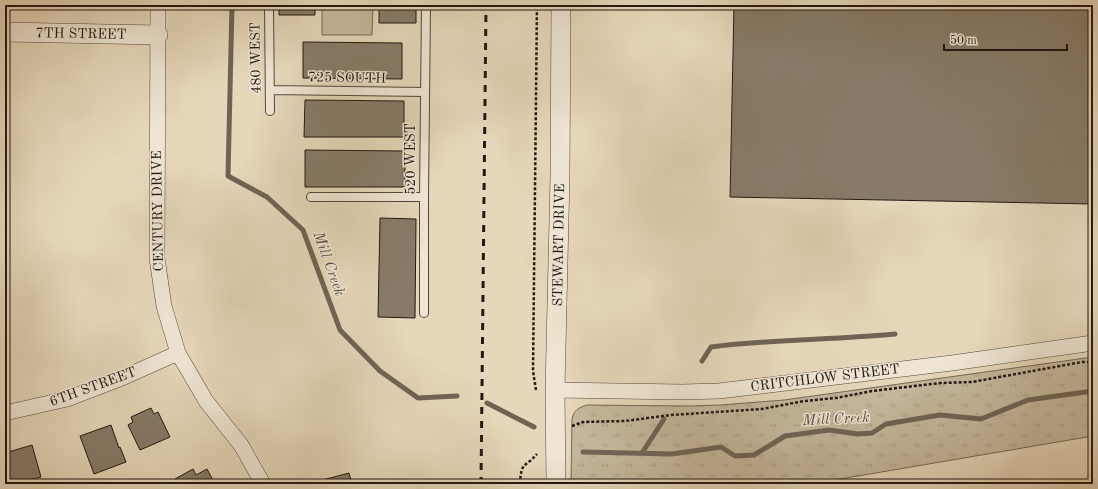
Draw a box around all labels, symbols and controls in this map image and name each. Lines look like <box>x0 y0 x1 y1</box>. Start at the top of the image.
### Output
street label: 480 WEST <box>248 22 264 94</box>
street label: 7TH STREET <box>35 26 127 42</box>
scale bar <box>944 26 1067 52</box>
text: 50 m <box>950 34 977 47</box>
street label: 725 SOUTH <box>308 70 386 86</box>
street label: 520 WEST <box>404 123 418 195</box>
street label: CENTURY DRIVE <box>150 150 166 272</box>
street label: STEWART DRIVE <box>551 183 567 307</box>
water label: Mill Creek <box>309 229 347 298</box>
street label: CRITCHLOW STREET <box>750 362 900 394</box>
street label: 6TH STREET <box>48 365 138 409</box>
water label: Mill Creek <box>801 411 870 429</box>

